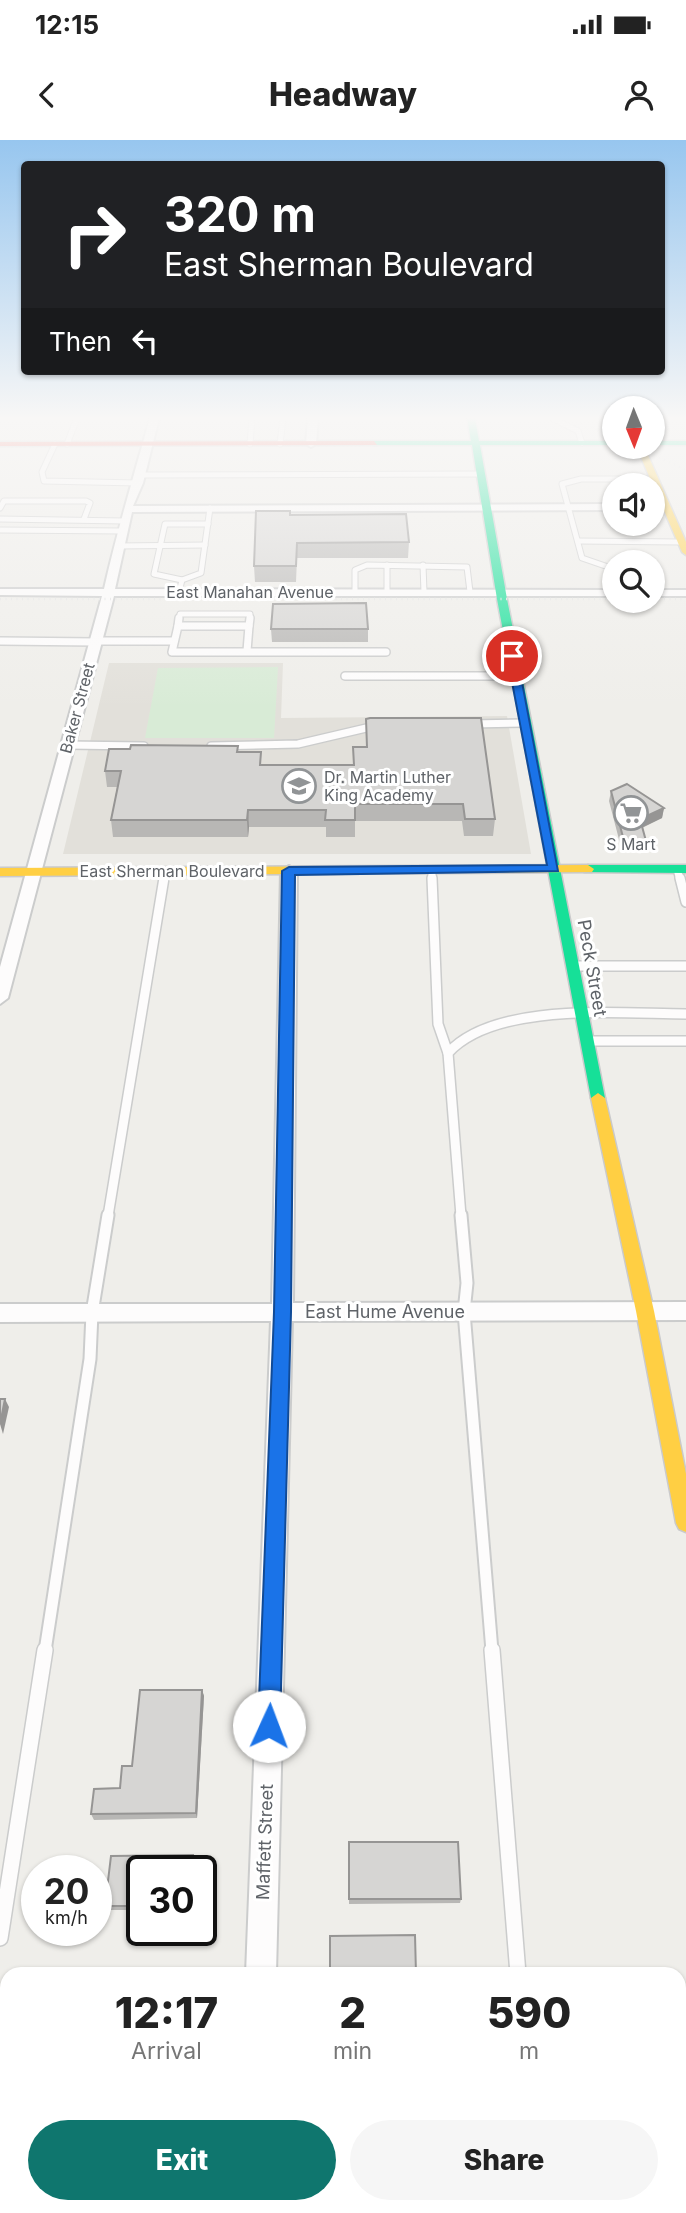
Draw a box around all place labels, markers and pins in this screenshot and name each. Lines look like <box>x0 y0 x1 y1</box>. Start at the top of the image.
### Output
pin <box>482 626 542 686</box>
school or university icon: Dr. Martin Luther King Academy <box>280 767 318 805</box>
place label: Dr. Martin Luther King Academy <box>324 767 451 805</box>
supermarket icon: S Mart <box>612 794 650 832</box>
place label: S Mart <box>606 834 656 854</box>

